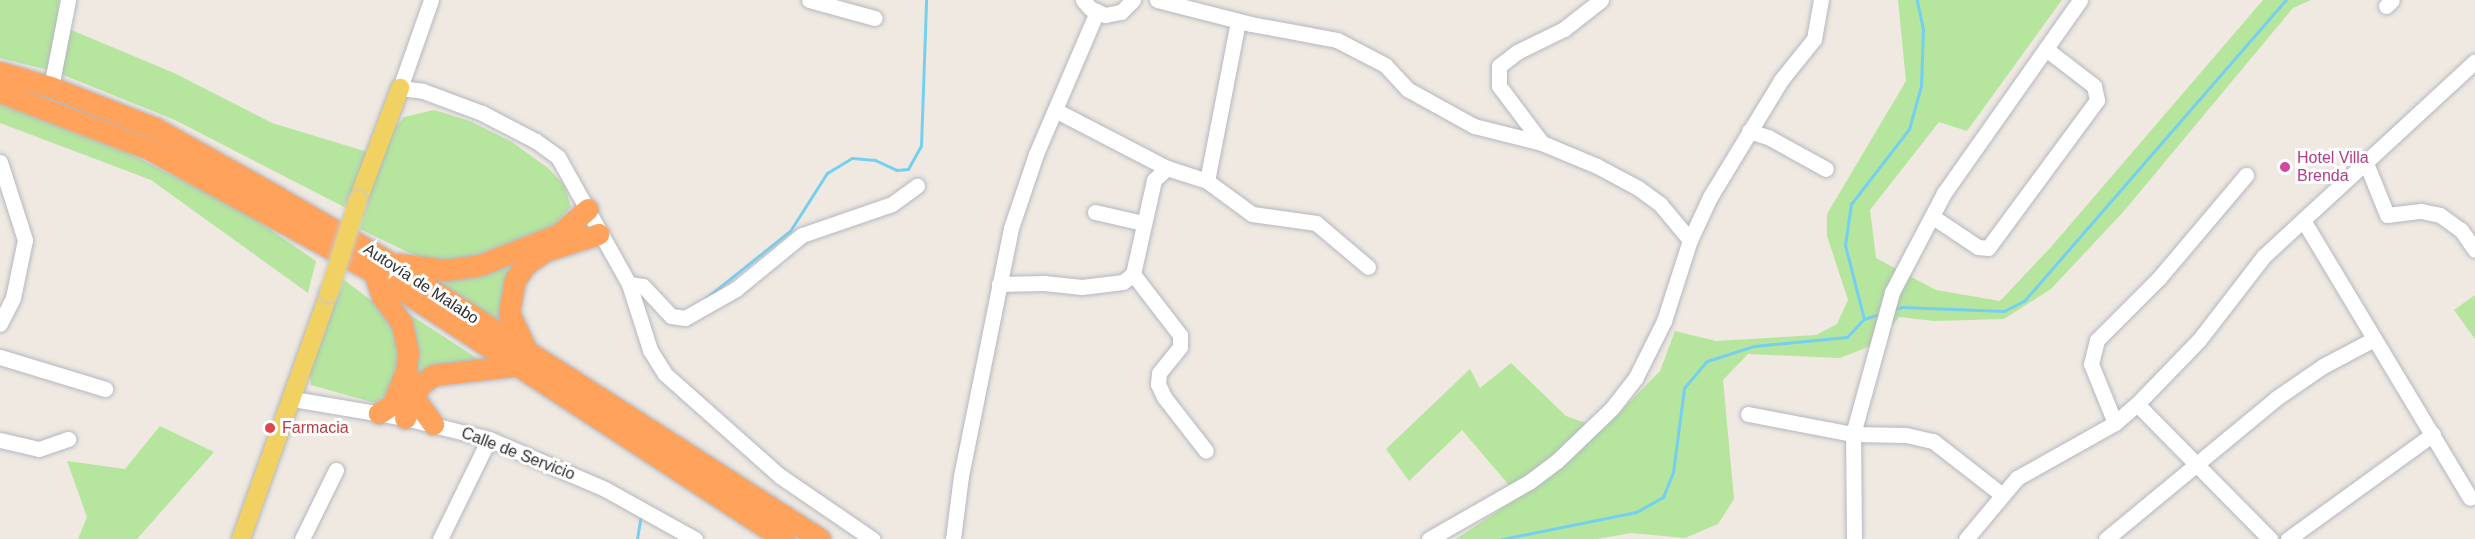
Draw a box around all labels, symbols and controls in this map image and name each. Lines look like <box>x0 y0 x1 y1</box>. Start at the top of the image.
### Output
place label: Hotel Villa Brenda <box>2297 148 2369 186</box>
marker: Hotel Villa Brenda <box>2278 160 2292 174</box>
street label: Autovía de Malabo <box>360 240 482 328</box>
place label: Farmacia <box>282 418 349 438</box>
marker: Farmacia <box>263 421 277 435</box>
street label: Calle de Servicio <box>459 424 577 484</box>

